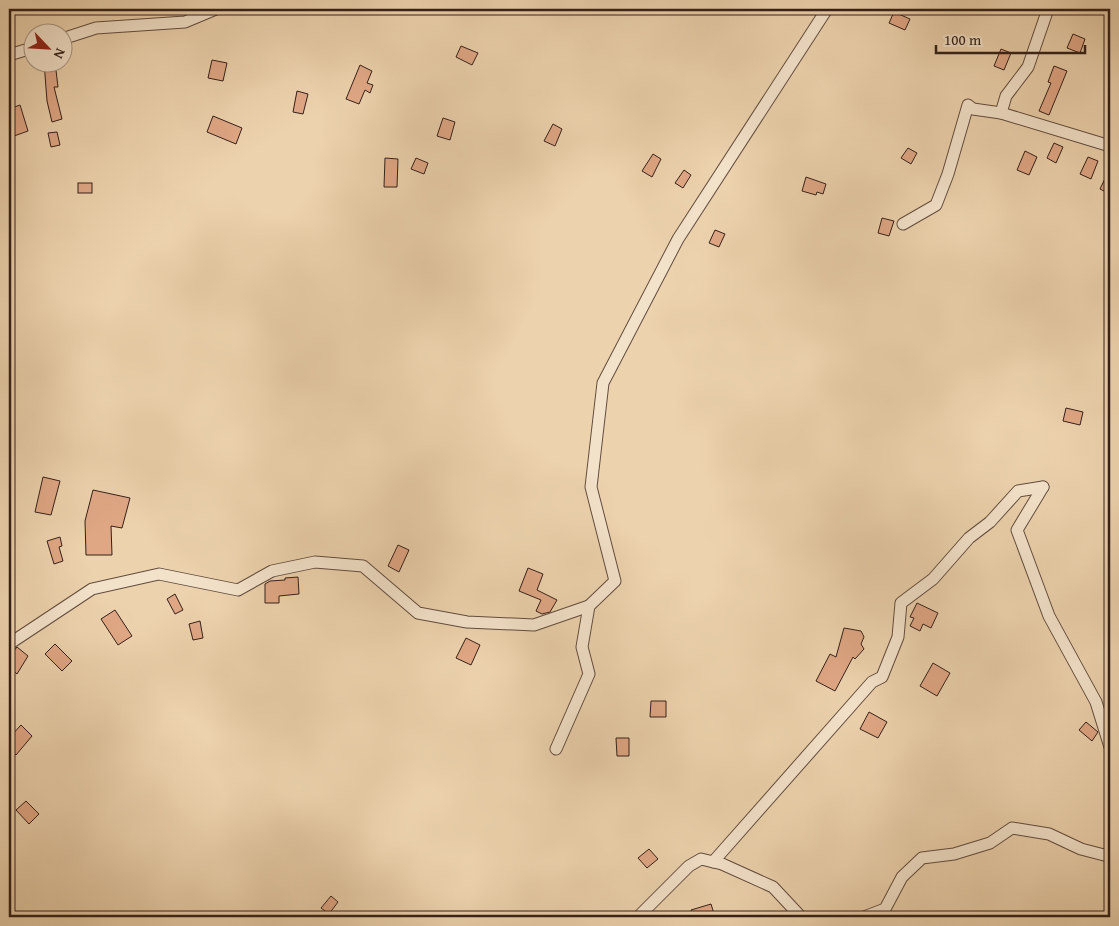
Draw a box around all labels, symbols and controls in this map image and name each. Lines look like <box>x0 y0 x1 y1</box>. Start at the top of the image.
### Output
north arrow <box>22 22 72 72</box>
scale bar <box>936 22 1085 54</box>
text: 100 m <box>944 29 982 50</box>
text: N <box>48 45 71 63</box>

